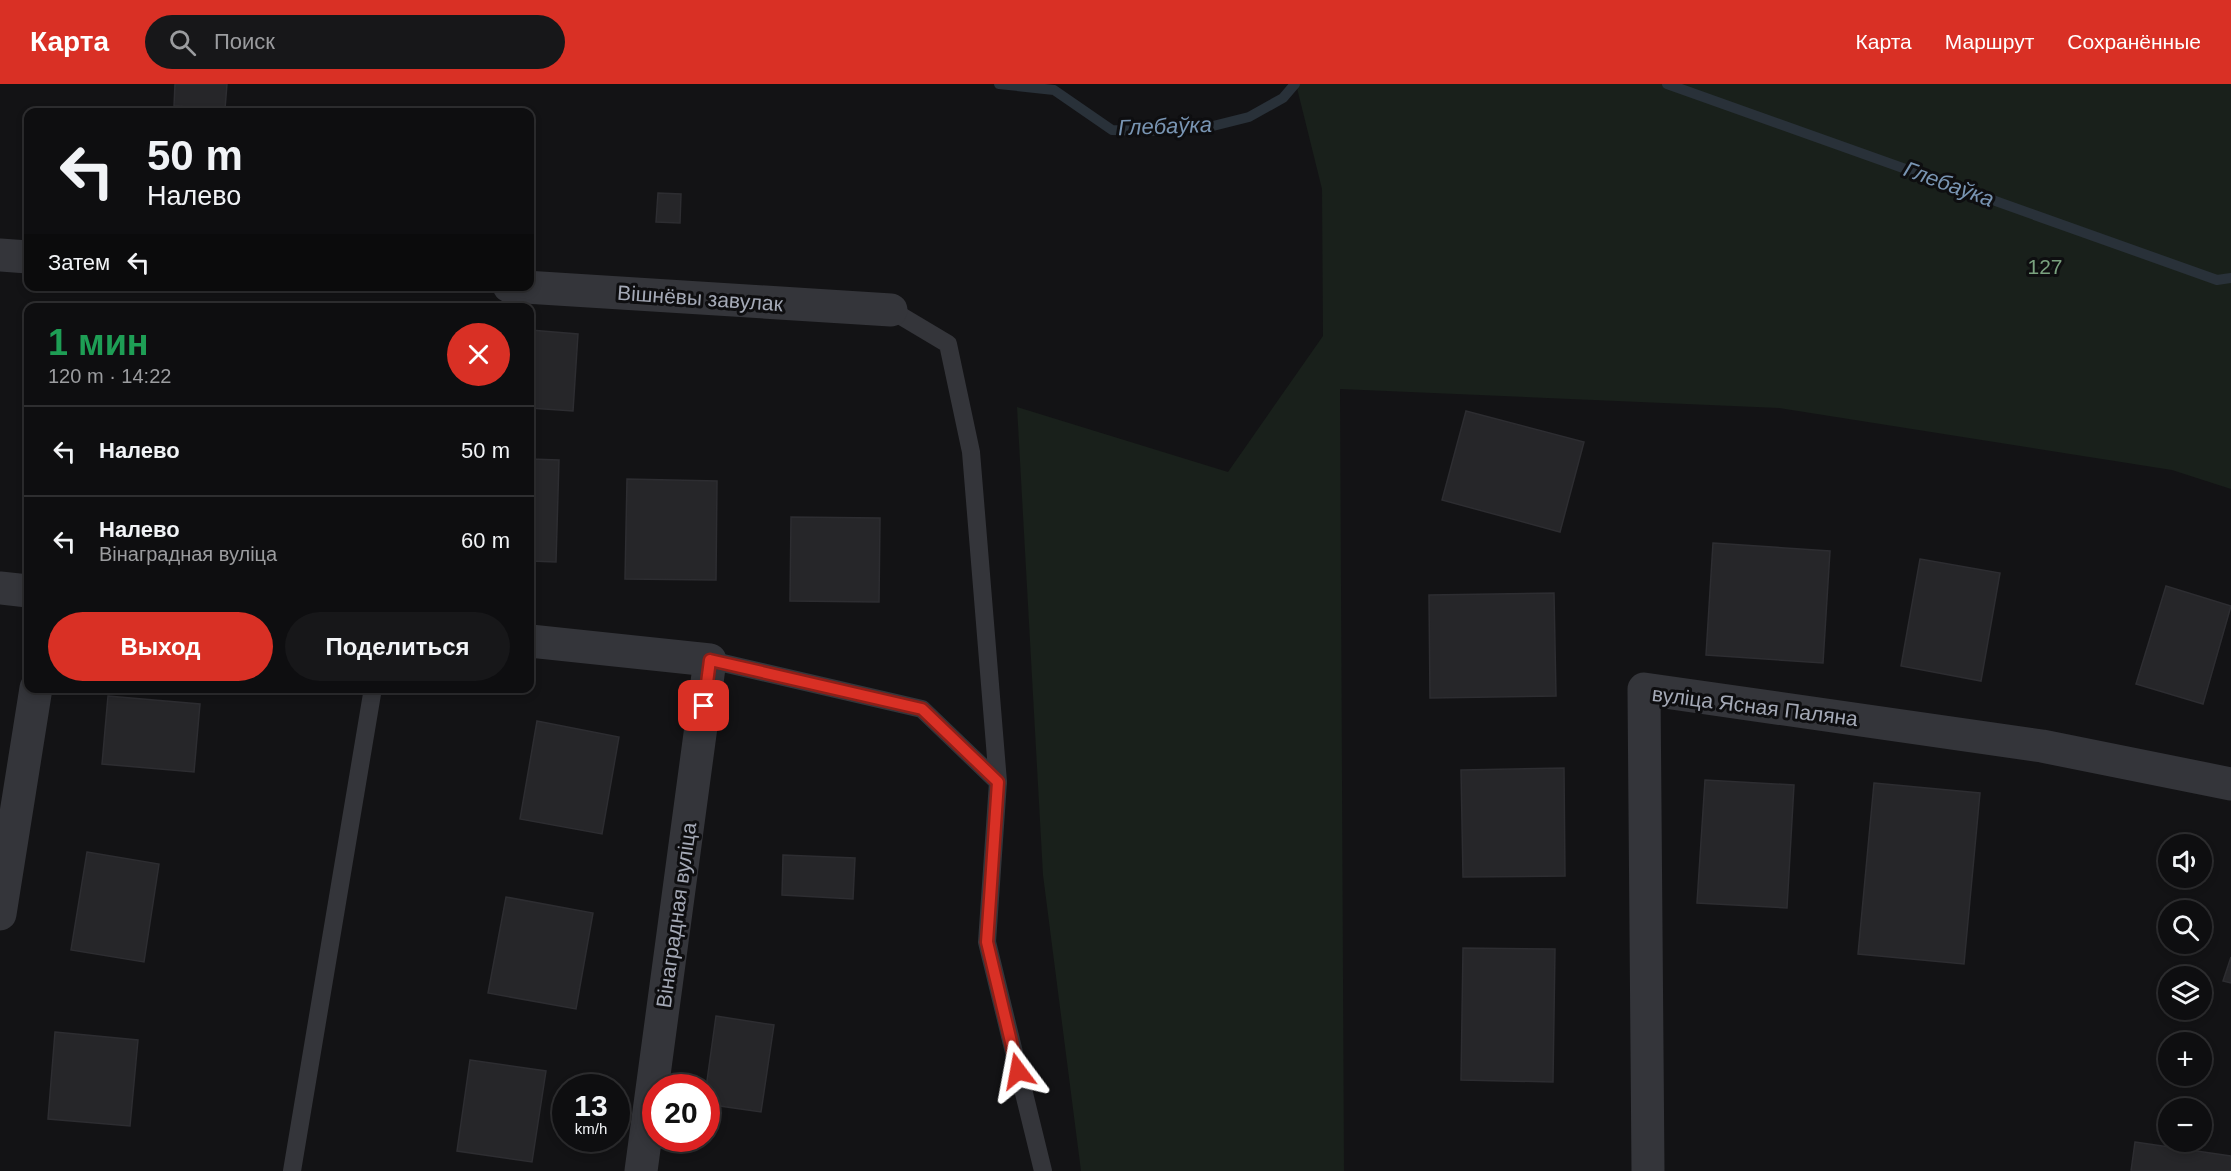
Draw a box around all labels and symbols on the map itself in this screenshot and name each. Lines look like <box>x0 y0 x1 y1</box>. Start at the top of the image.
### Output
water label: Глебаўка <box>1118 112 1212 140</box>
water label: Глебаўка <box>1901 156 1997 212</box>
park label: 127 <box>2027 255 2063 278</box>
street label: Вішнёвы завулак <box>616 281 784 315</box>
pin <box>678 680 729 731</box>
street label: вуліца Ясная Паляна <box>1651 682 1859 730</box>
street label: Вінаградная вуліца <box>652 820 700 1009</box>
position arrow <box>986 1039 1050 1103</box>
speed limit sign: 20 <box>642 1074 720 1152</box>

